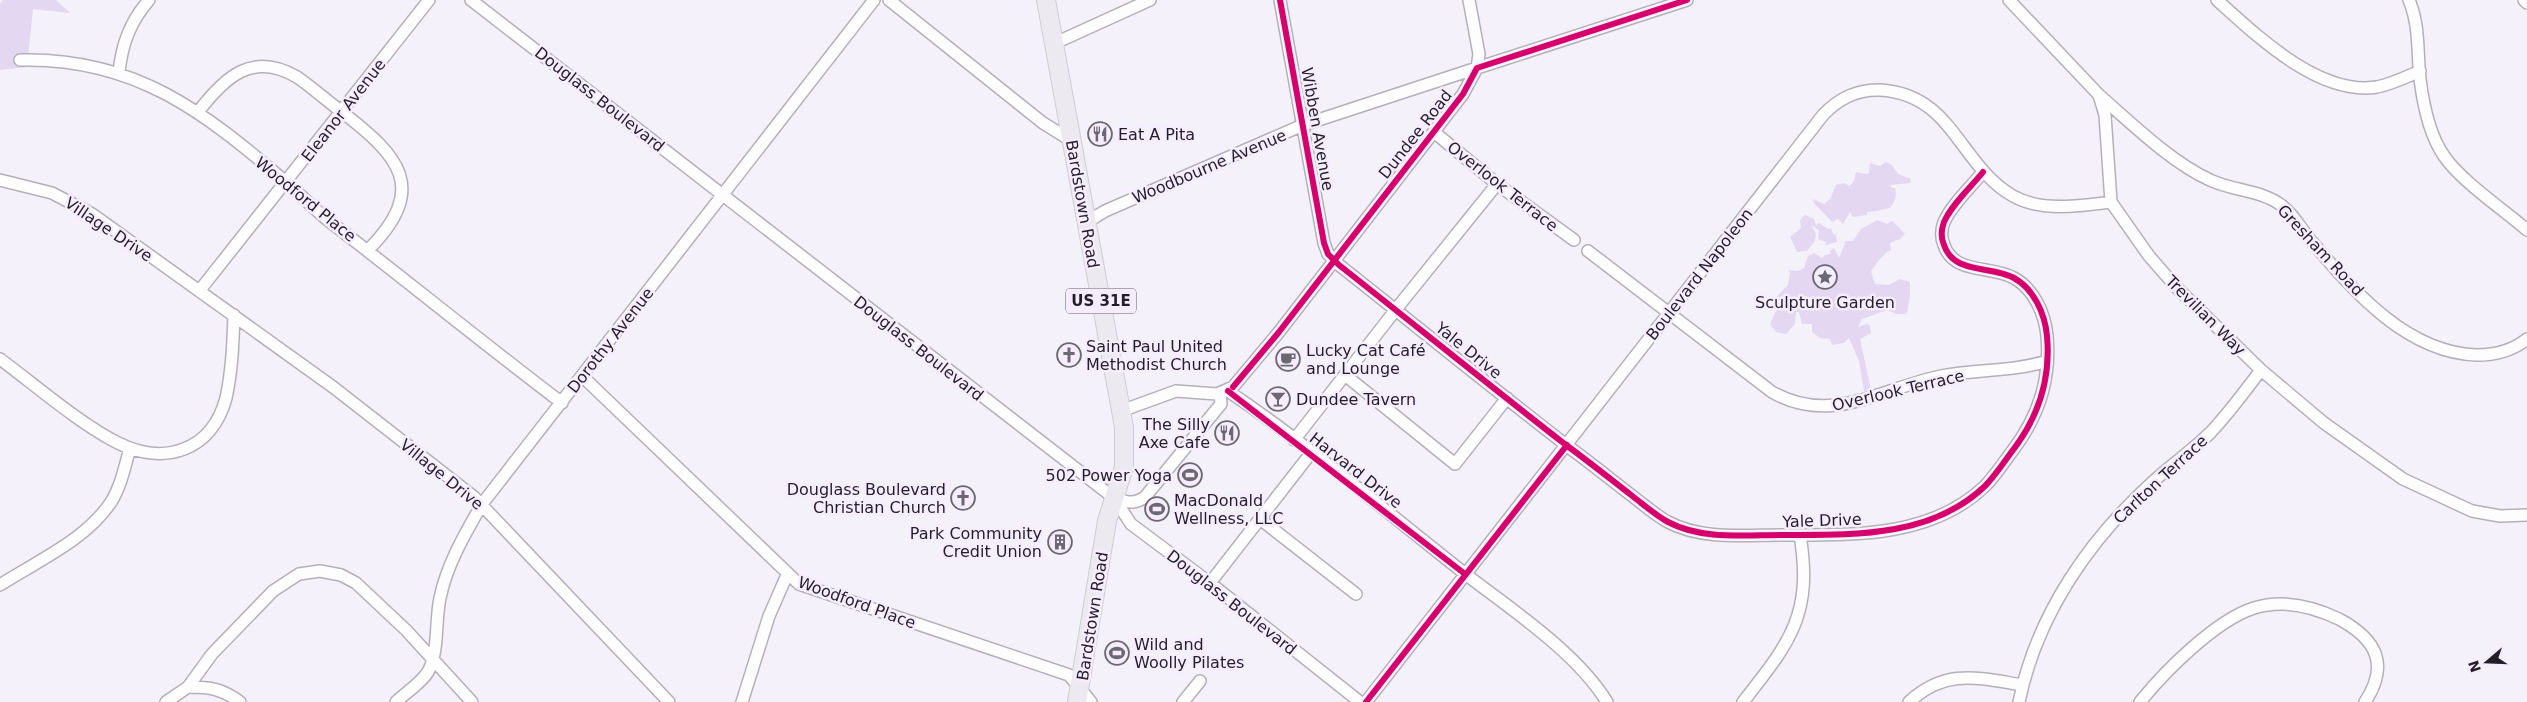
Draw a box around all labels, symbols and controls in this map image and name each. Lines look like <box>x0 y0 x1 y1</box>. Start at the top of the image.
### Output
street label: Douglass Boulevard <box>531 43 668 156</box>
street label: Eleanor Avenue <box>297 55 389 166</box>
street label: Wibben Avenue <box>1297 66 1338 192</box>
street label: Dundee Road <box>1375 86 1456 183</box>
restaurant icon: Eat A Pita <box>1087 121 1113 147</box>
place label: Eat A Pita <box>1118 125 1195 144</box>
street label: Woodbourne Avenue <box>1129 125 1289 208</box>
street label: Overlook Terrace <box>1444 137 1562 235</box>
street label: Bardstown Road <box>1062 138 1103 270</box>
street label: Woodford Place <box>251 153 360 246</box>
street label: Village Drive <box>61 193 156 266</box>
street label: Gresham Road <box>2274 201 2368 300</box>
street label: Boulevard Napoleon <box>1642 205 1757 344</box>
place icon: Sculpture Garden <box>1812 264 1838 290</box>
street label: Trevilian Way <box>2161 271 2250 359</box>
street label: Dorothy Avenue <box>563 284 657 397</box>
road number: US 31E <box>1066 288 1136 314</box>
street label: Douglass Boulevard <box>850 292 987 405</box>
place label: Sculpture Garden <box>1755 293 1895 312</box>
street label: Yale Drive <box>1431 317 1506 383</box>
place label: Saint Paul United Methodist Church <box>1086 337 1227 374</box>
place label: Lucky Cat Café and Lounge <box>1306 341 1426 378</box>
church icon: Saint Paul United Methodist Church <box>1056 342 1082 368</box>
cafe icon: Lucky Cat Café and Lounge <box>1275 346 1301 372</box>
street label: Overlook Terrace <box>1830 366 1966 415</box>
bar icon: Dundee Tavern <box>1265 386 1291 412</box>
place label: Dundee Tavern <box>1296 390 1416 409</box>
place label: The Silly Axe Cafe <box>1139 415 1210 452</box>
restaurant icon: The Silly Axe Cafe <box>1214 420 1240 446</box>
street label: Harvard Drive <box>1306 428 1406 512</box>
street label: Carlton Terrace <box>2109 431 2211 528</box>
street label: Village Drive <box>396 435 487 514</box>
sports icon: 502 Power Yoga <box>1177 462 1203 488</box>
place label: 502 Power Yoga <box>1046 466 1172 485</box>
place label: Douglass Boulevard Christian Church <box>787 480 946 517</box>
church icon: Douglass Boulevard Christian Church <box>950 485 976 511</box>
place label: MacDonald Wellness, LLC <box>1174 491 1283 528</box>
sports icon: MacDonald Wellness, LLC <box>1144 496 1170 522</box>
street label: Yale Drive <box>1781 510 1862 531</box>
place label: Park Community Credit Union <box>910 524 1042 561</box>
building icon: Park Community Credit Union <box>1047 529 1073 555</box>
street label: Douglass Boulevard <box>1163 546 1300 659</box>
street label: Bardstown Road <box>1073 550 1112 682</box>
street label: Woodford Place <box>795 572 918 633</box>
place label: Wild and Woolly Pilates <box>1134 635 1244 672</box>
north arrow <box>2462 637 2512 687</box>
sports icon: Wild and Woolly Pilates <box>1104 640 1130 666</box>
text: N <box>2465 658 2484 674</box>

